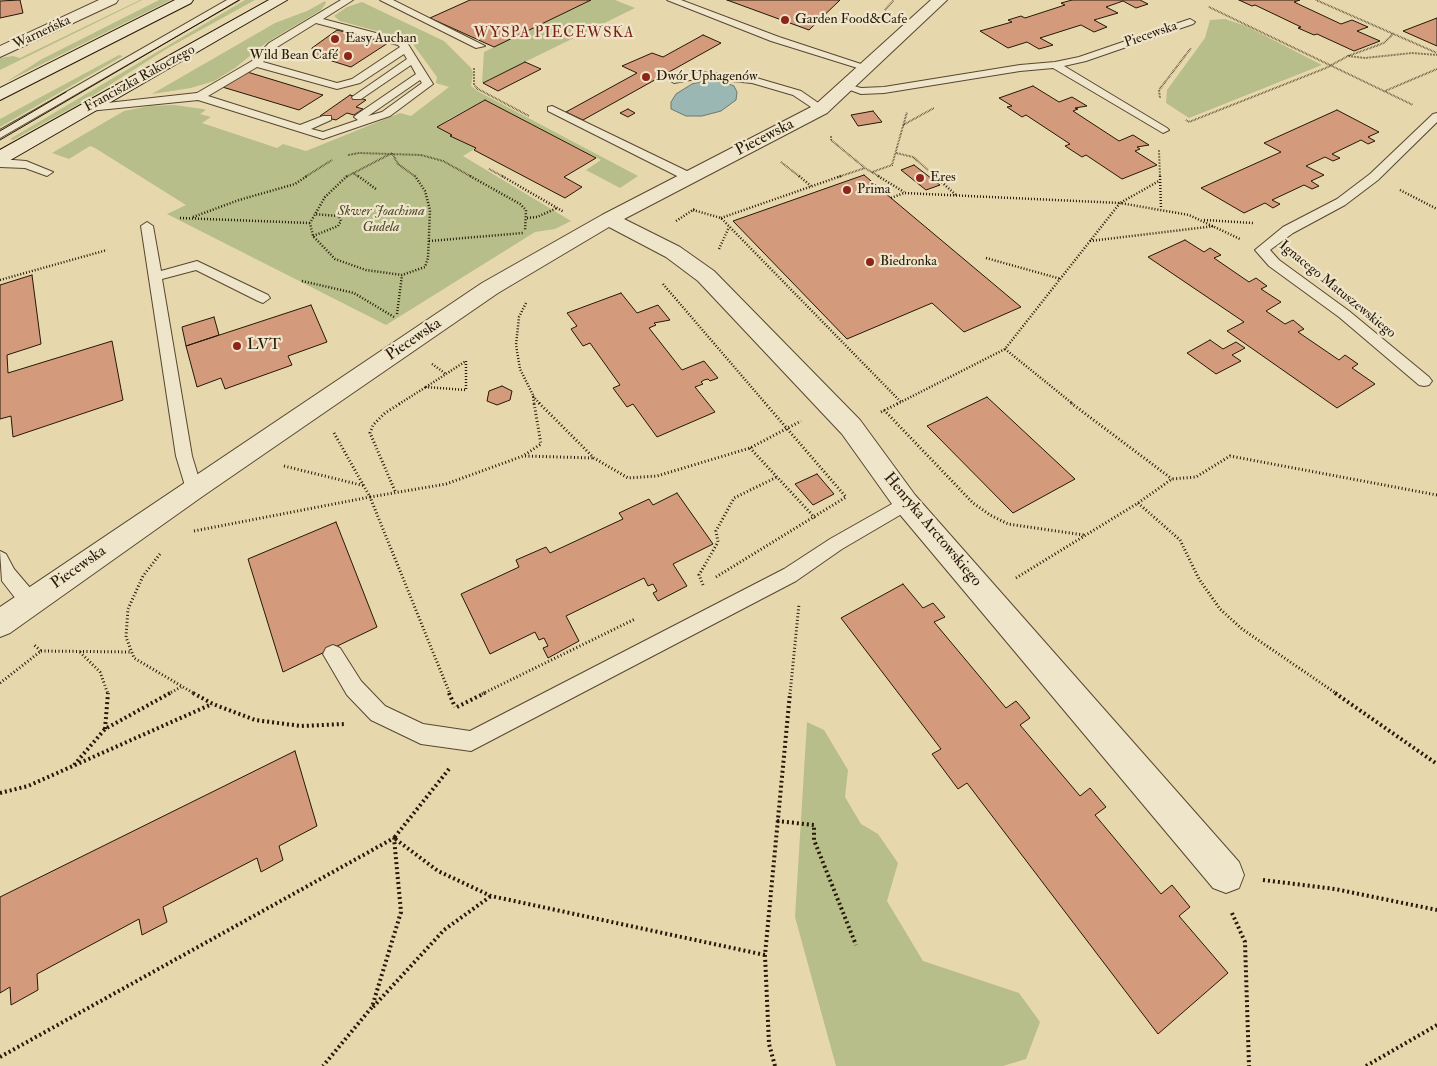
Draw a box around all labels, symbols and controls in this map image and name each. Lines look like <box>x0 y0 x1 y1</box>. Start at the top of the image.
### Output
street label: Warneńska <box>11 12 73 54</box>
place label: Garden Food&Cafe <box>795 12 907 28</box>
marker: Garden Food&Cafe <box>779 14 791 26</box>
street label: Piecewska <box>1122 18 1180 52</box>
district label: WYSPA PIECEWSKA <box>472 25 636 43</box>
place label: Easy Auchan <box>345 31 417 47</box>
marker: Easy Auchan <box>329 33 341 45</box>
street label: Franciszka Rakoczego <box>82 42 198 116</box>
place label: Wild Bean Café <box>249 48 338 64</box>
marker: Wild Bean Café <box>342 50 354 62</box>
place label: Dwór Uphagenów <box>656 69 758 85</box>
marker: Dwór Uphagenów <box>640 71 652 83</box>
street label: Piecewska <box>733 115 797 161</box>
place label: Eres <box>930 170 956 186</box>
marker: Eres <box>914 172 926 184</box>
place label: Prima <box>857 182 891 198</box>
marker: Prima <box>841 184 853 196</box>
park label: Skwer Joachima Gudela <box>337 204 425 236</box>
street label: Ignacego Matuszewskiego <box>1275 238 1399 342</box>
place label: Biedronka <box>880 254 937 270</box>
marker: Biedronka <box>864 256 876 268</box>
street label: Piecewska <box>383 314 445 366</box>
place label: LVT <box>247 336 281 356</box>
marker: LVT <box>231 340 243 352</box>
street label: Henryka Arctowskiego <box>879 469 985 591</box>
street label: Piecewska <box>48 542 110 594</box>

